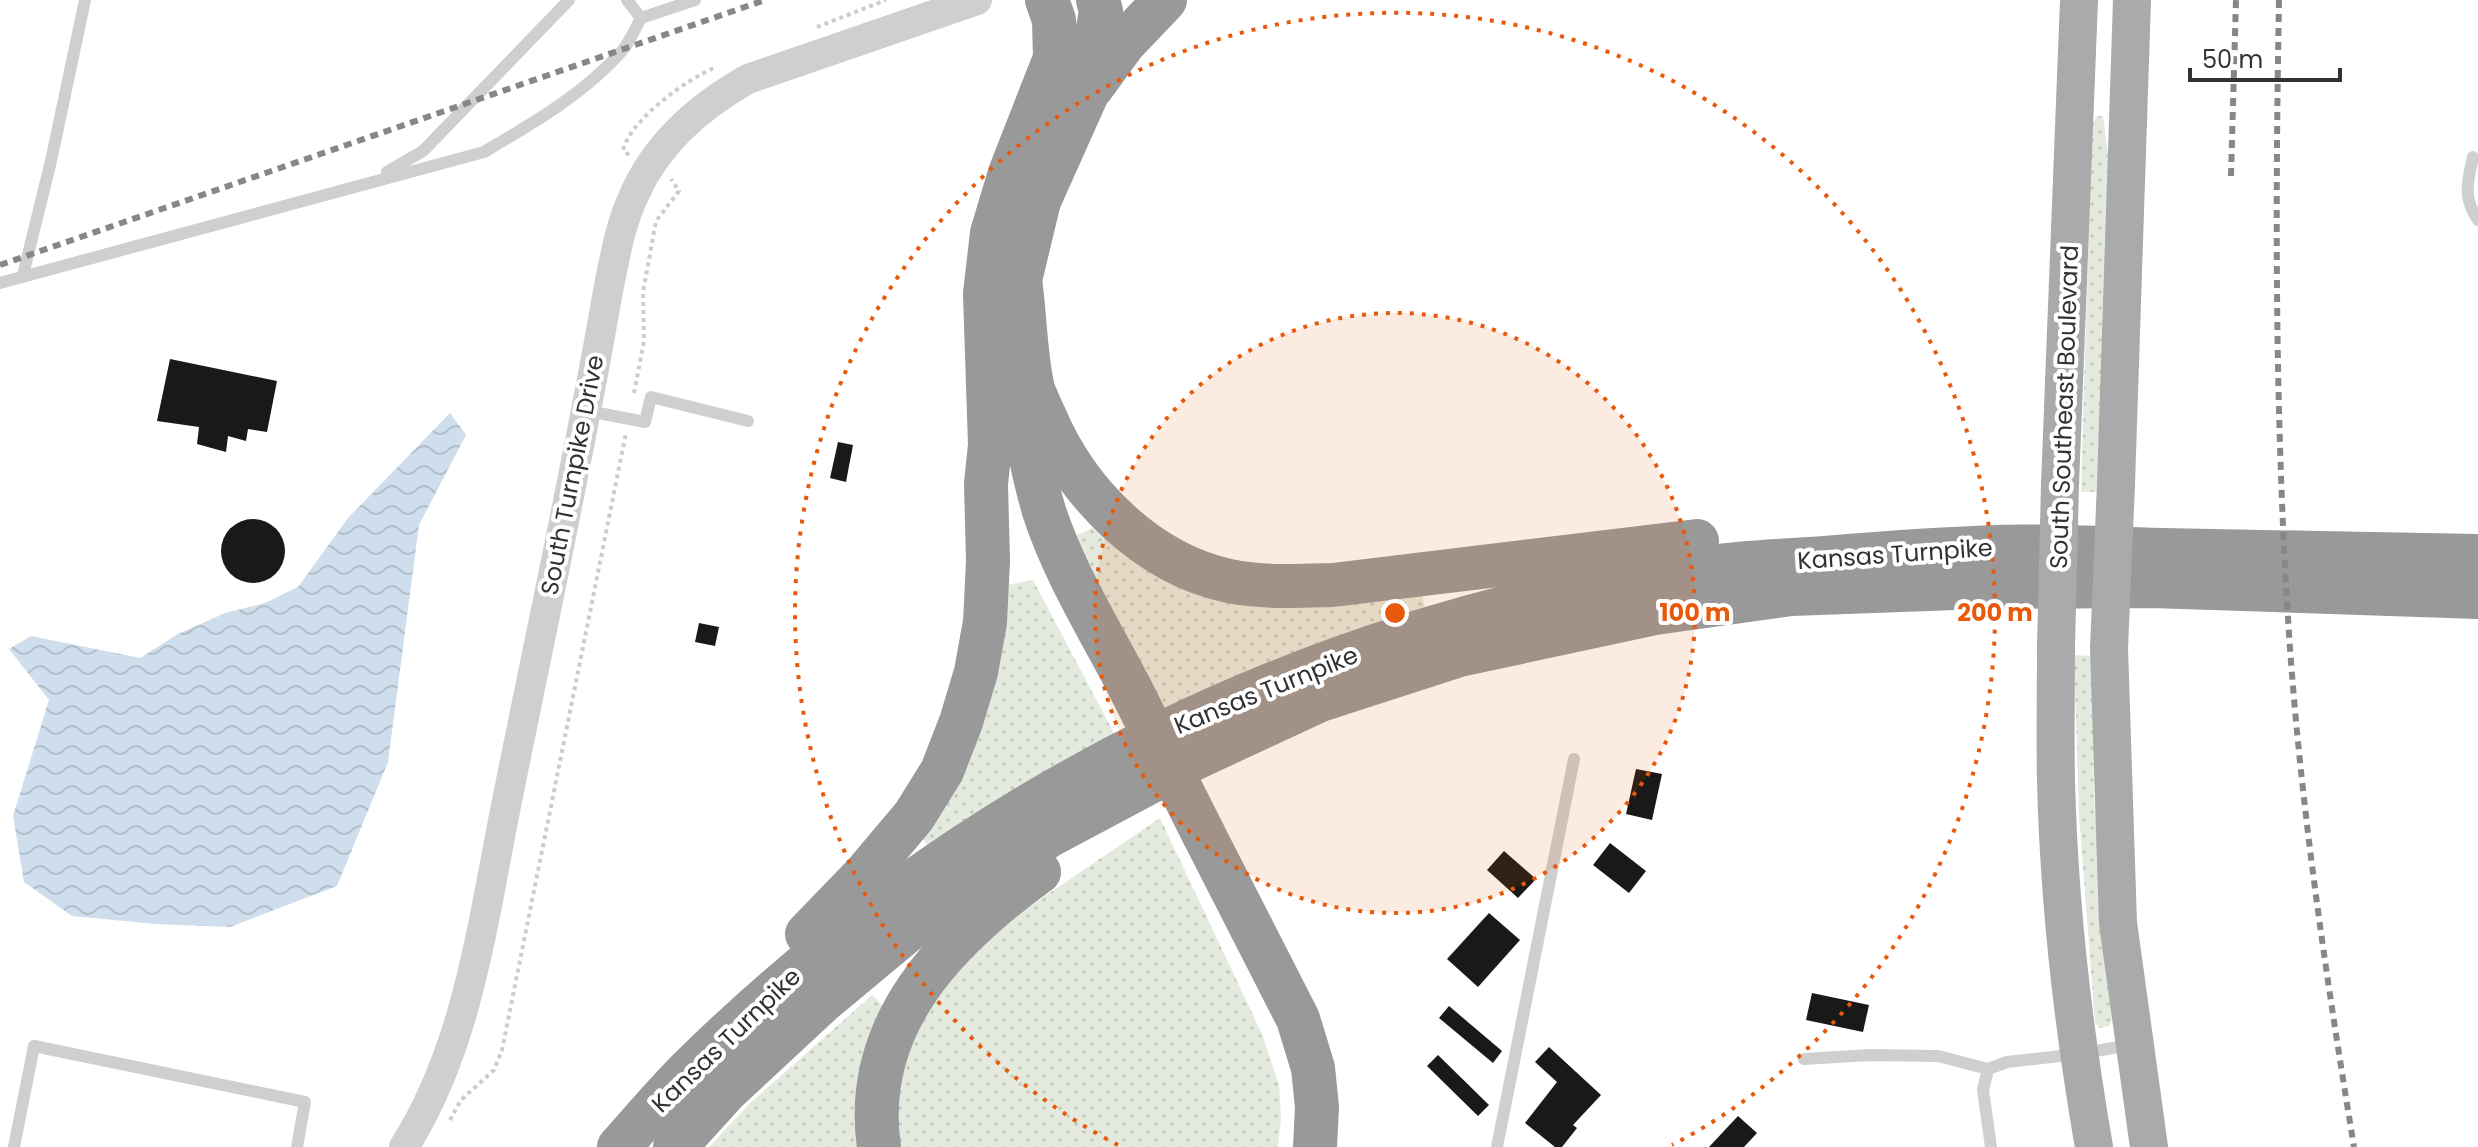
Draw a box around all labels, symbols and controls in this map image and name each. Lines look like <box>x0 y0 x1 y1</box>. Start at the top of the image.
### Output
scale bar <box>2190 32 2340 82</box>
text: 50 m <box>2202 43 2263 76</box>
street label: South Southeast Boulevard <box>2042 244 2086 570</box>
street label: South Turnpike Drive <box>533 352 611 598</box>
street label: Kansas Turnpike <box>1796 531 1994 577</box>
text: 100 m <box>1660 596 1730 629</box>
text: 200 m <box>1957 596 2033 629</box>
centre of rings <box>1381 599 1409 627</box>
street label: Kansas Turnpike <box>1169 638 1363 742</box>
street label: Kansas Turnpike <box>644 960 808 1120</box>

